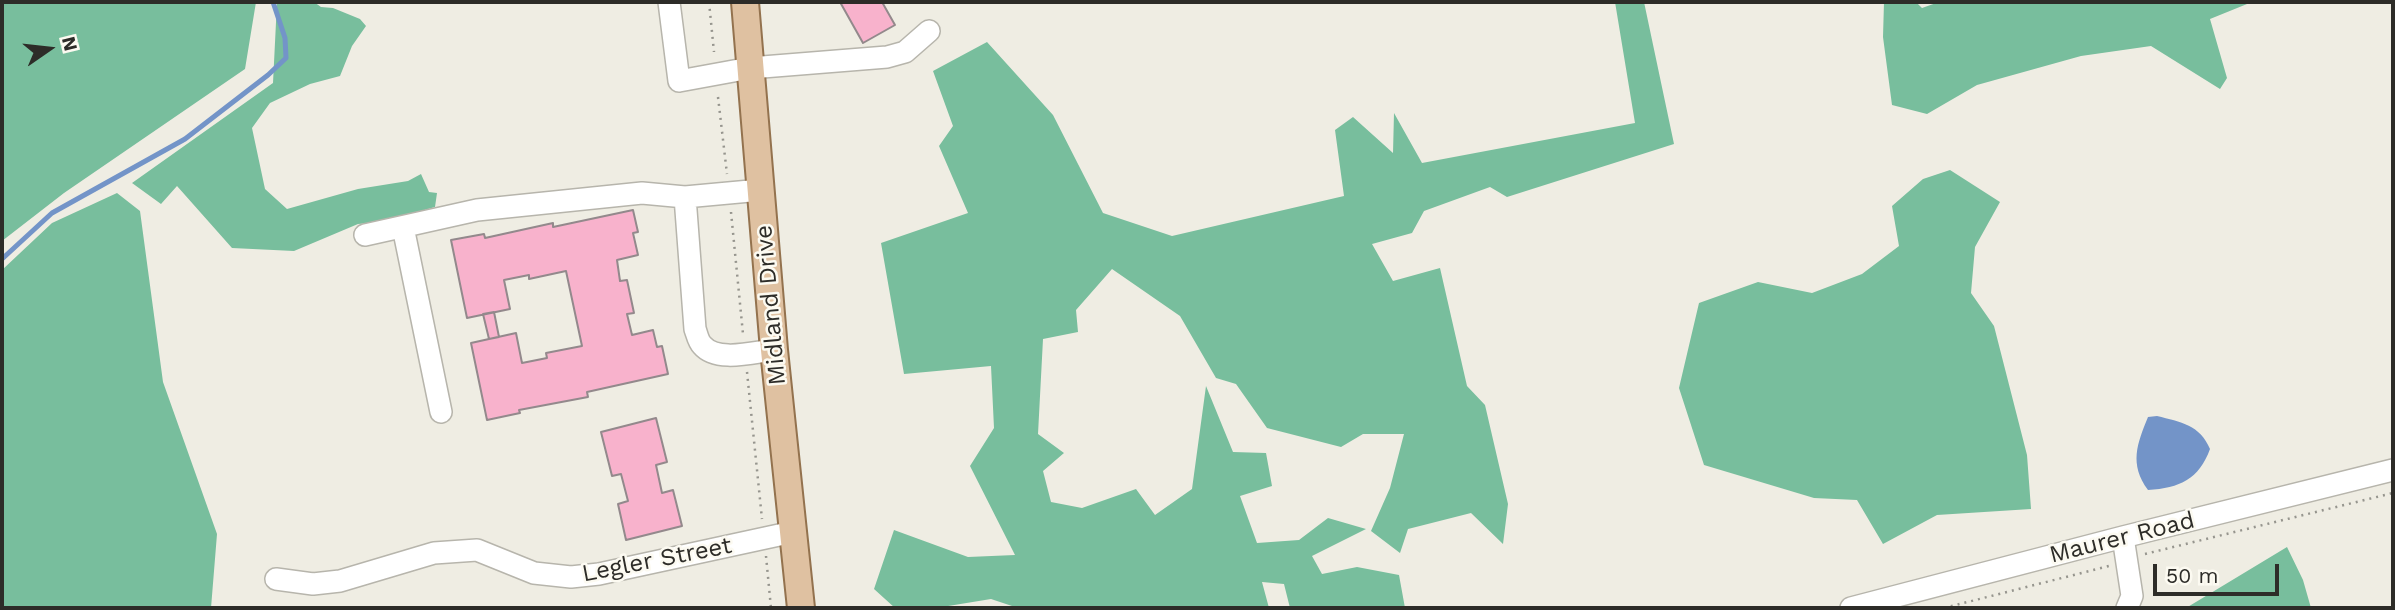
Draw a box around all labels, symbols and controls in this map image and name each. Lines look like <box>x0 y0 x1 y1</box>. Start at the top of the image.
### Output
north arrow <box>14 14 84 84</box>
text: N <box>57 34 83 53</box>
street label: Midland Drive <box>750 224 792 386</box>
street label: Maurer Road <box>2046 506 2198 570</box>
street label: Legler Street <box>580 531 734 589</box>
scale bar <box>2157 550 2283 594</box>
text: 50 m <box>2166 563 2218 588</box>

